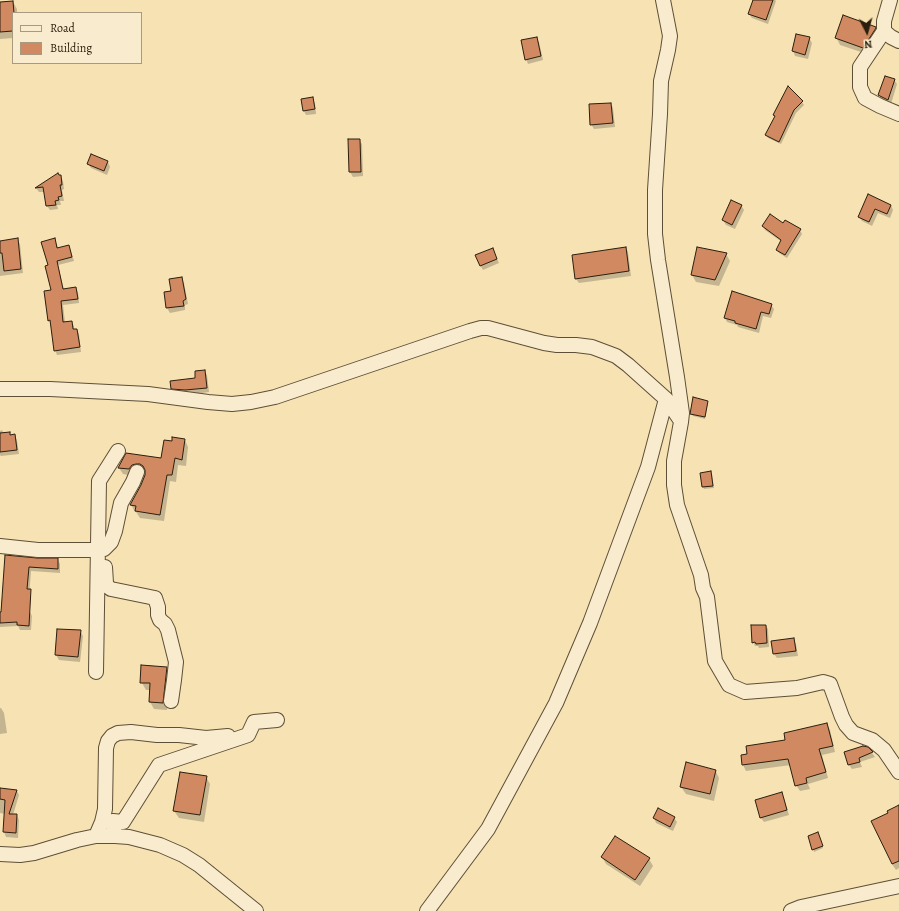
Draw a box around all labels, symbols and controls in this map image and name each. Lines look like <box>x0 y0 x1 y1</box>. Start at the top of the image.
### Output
legend <box>12 12 142 64</box>
north arrow <box>847 12 887 52</box>
text: Road <box>50 20 75 36</box>
text: N <box>864 37 873 52</box>
text: Building <box>50 40 92 56</box>

